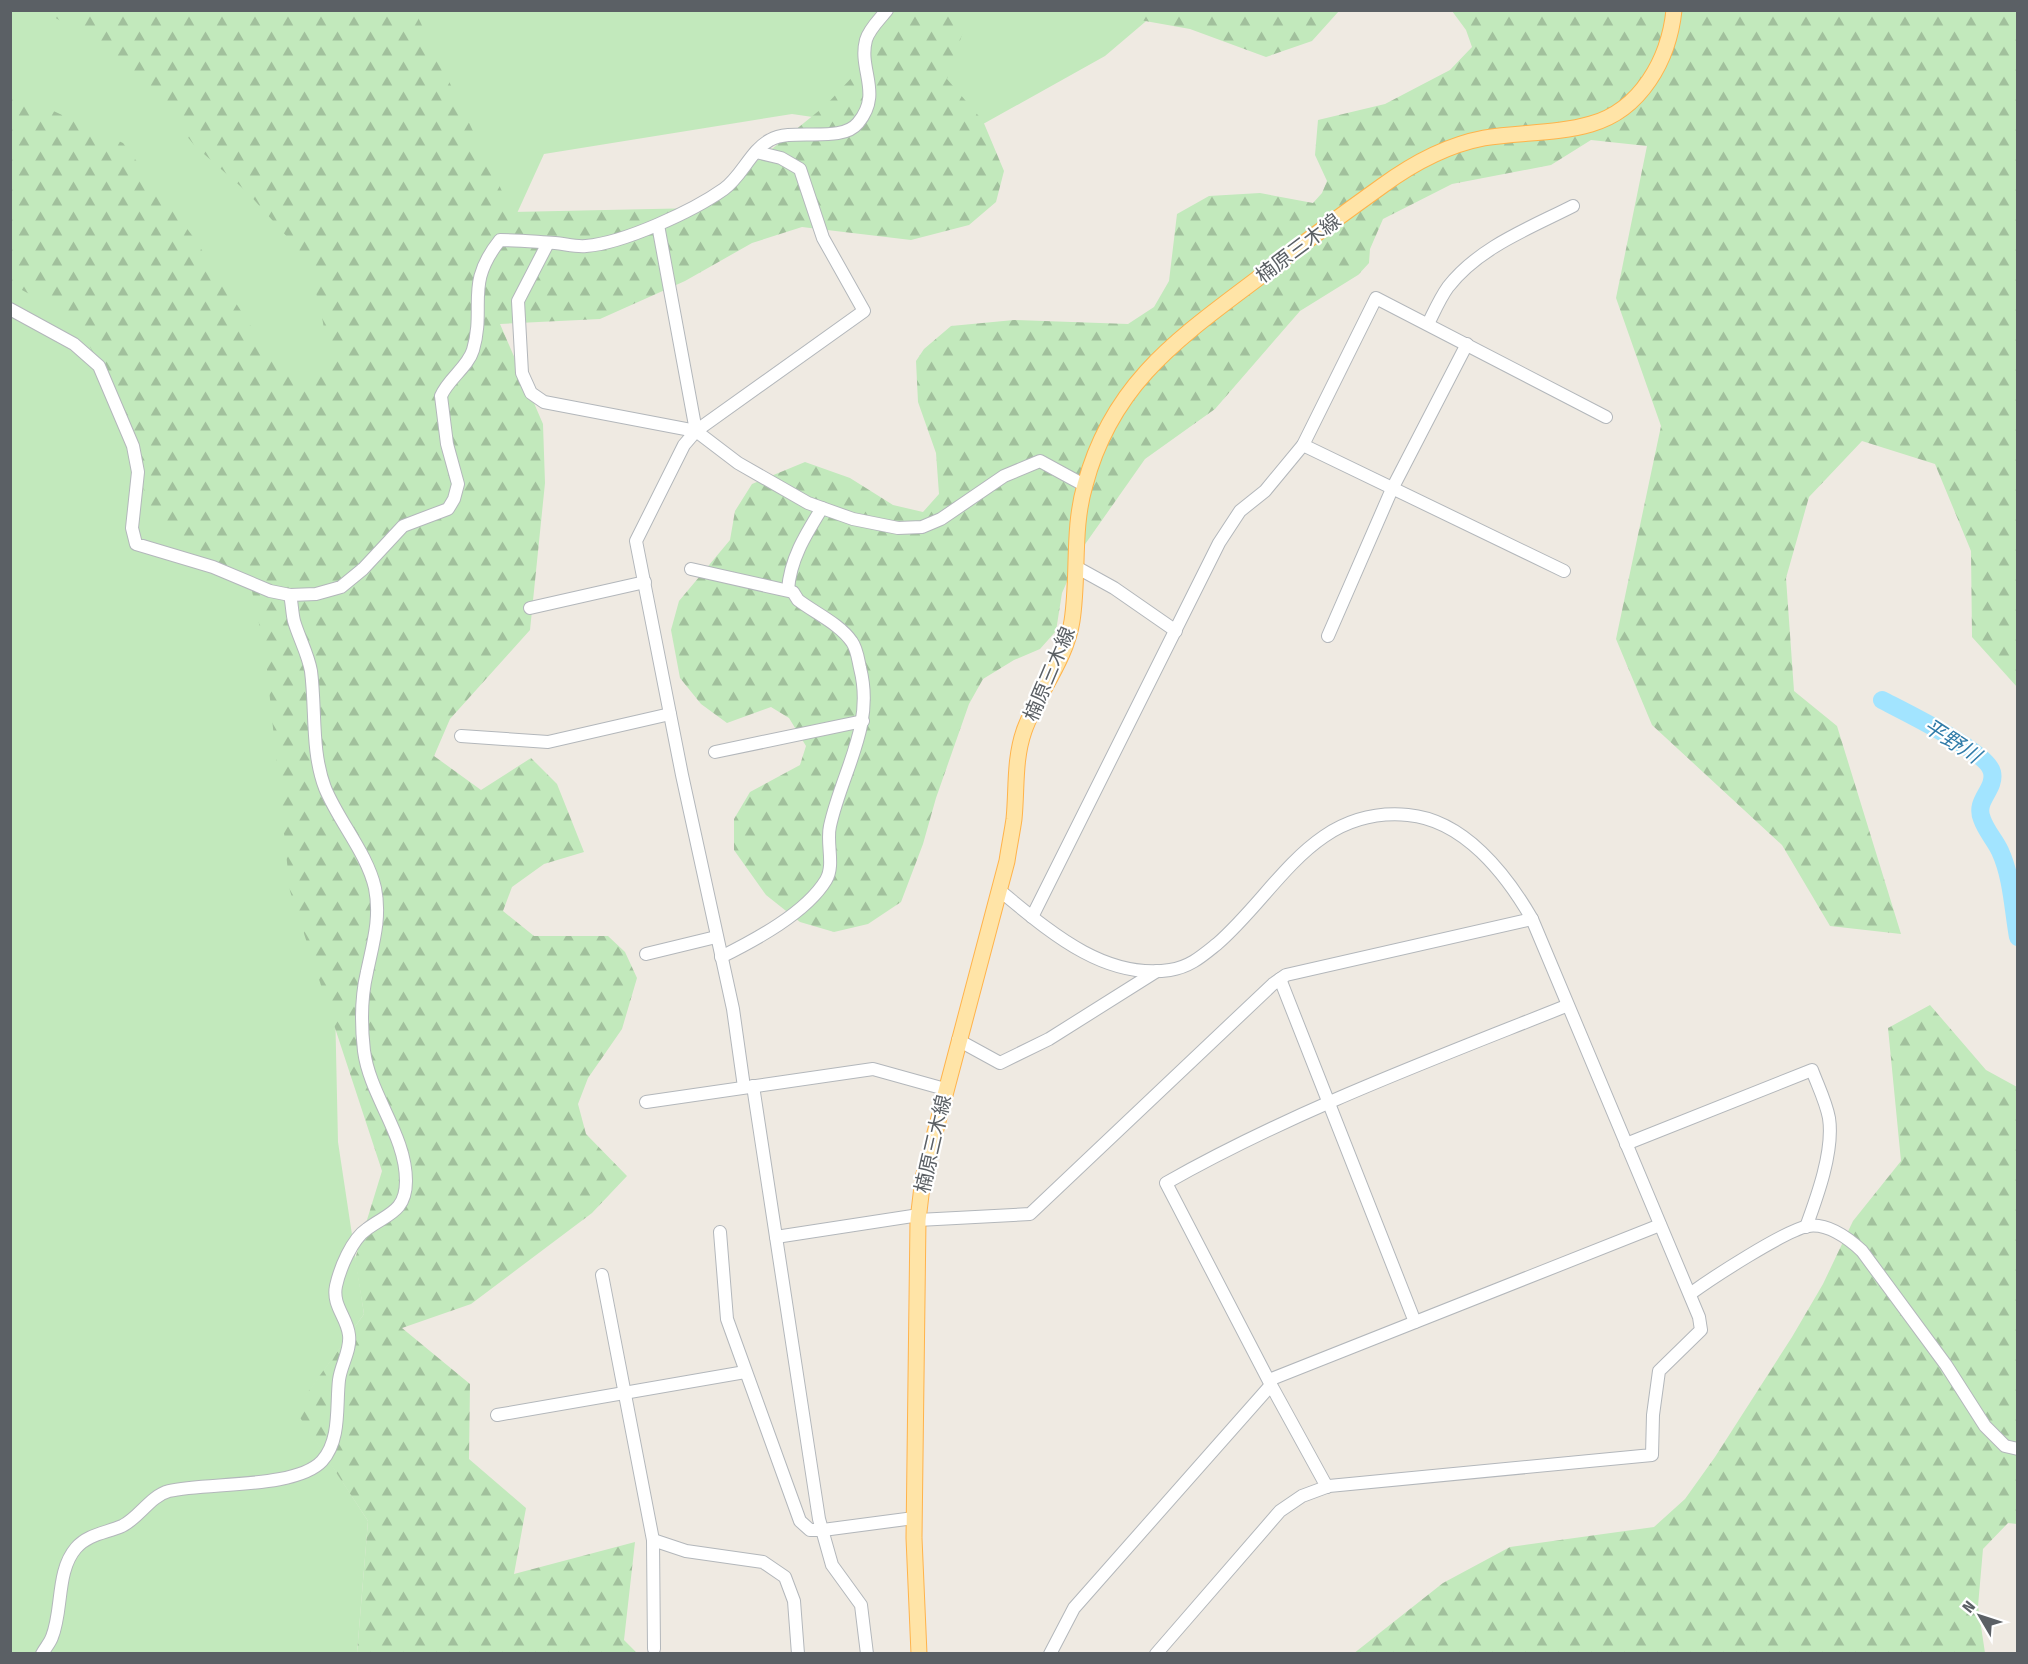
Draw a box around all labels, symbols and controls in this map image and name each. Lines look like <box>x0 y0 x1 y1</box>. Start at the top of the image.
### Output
street label: 楠原三木線 <box>1251 208 1345 288</box>
street label: 楠原三木線 <box>1018 623 1080 725</box>
water label: 平野川 <box>1919 713 1987 770</box>
street label: 楠原三木線 <box>910 1093 956 1195</box>
north arrow <box>1950 1586 2010 1646</box>
text: N <box>1958 1597 1979 1617</box>

